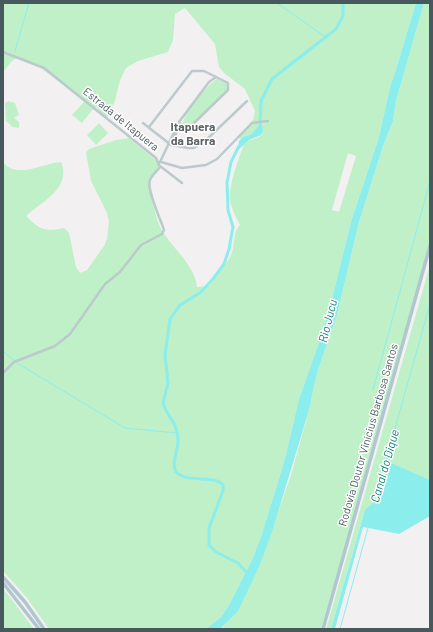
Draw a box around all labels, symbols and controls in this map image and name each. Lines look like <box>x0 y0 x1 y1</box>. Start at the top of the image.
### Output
street label: Estrada de Itapuera <box>81 84 162 153</box>
district label: Itapuera da Barra <box>171 119 215 147</box>
water label: Rio Jucu <box>315 298 339 344</box>
street label: Rodovia Doutor Vinícius Barbosa Santos <box>335 342 400 528</box>
water label: Canal do Dique <box>367 428 401 504</box>

